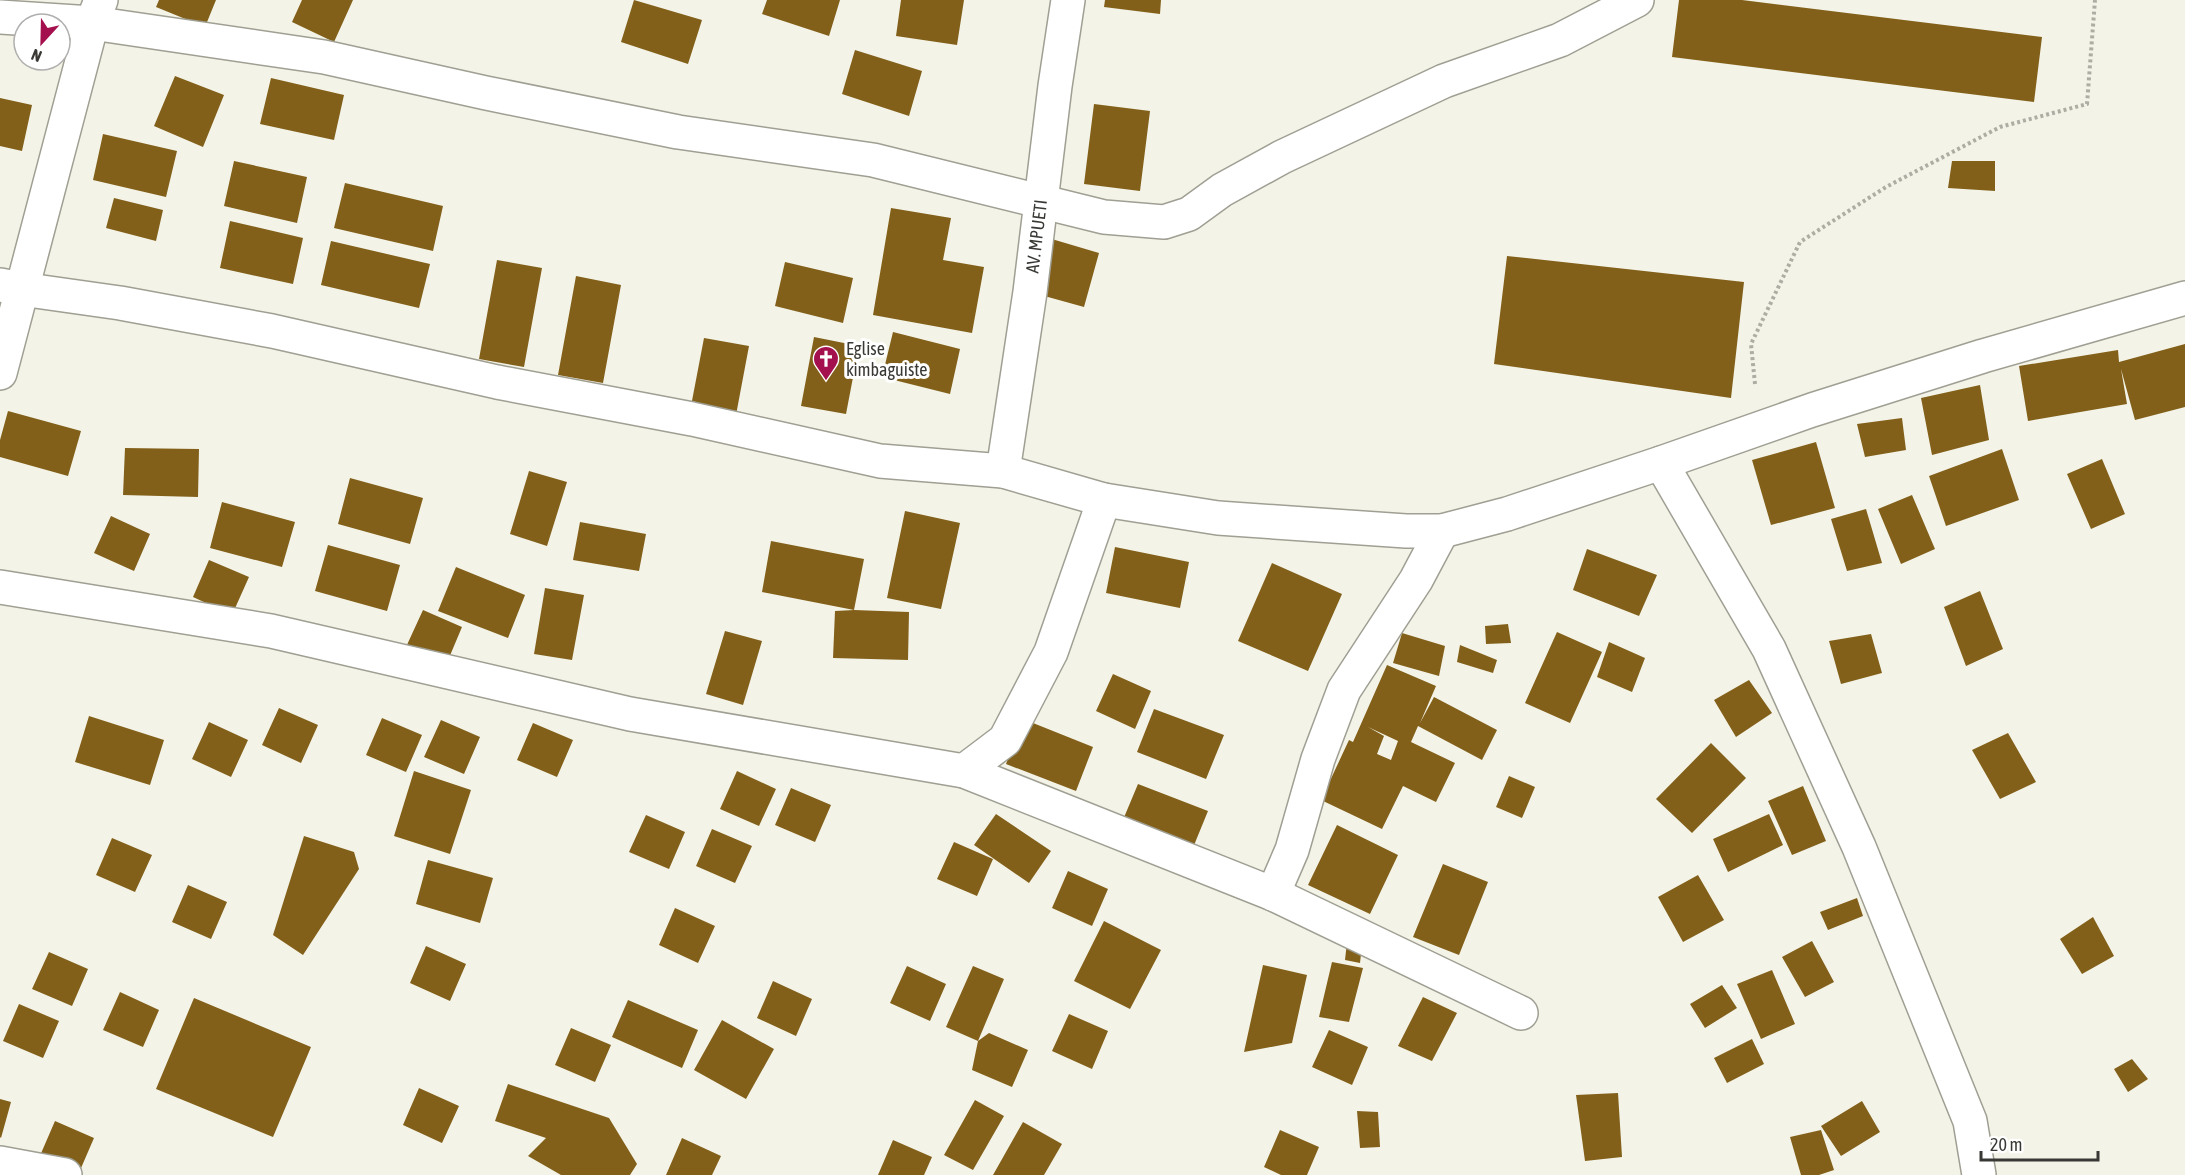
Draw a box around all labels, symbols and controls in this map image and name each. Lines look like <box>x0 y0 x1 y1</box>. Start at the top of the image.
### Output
north arrow <box>12 12 72 72</box>
text: N <box>29 46 44 66</box>
street label: AV. MPUETI <box>1021 198 1051 274</box>
place label: Eglise kimbaguiste <box>846 338 928 380</box>
church icon: Eglise kimbaguiste <box>811 344 841 382</box>
scale bar <box>1981 1124 2098 1162</box>
text: 20 m <box>1990 1134 2022 1155</box>

